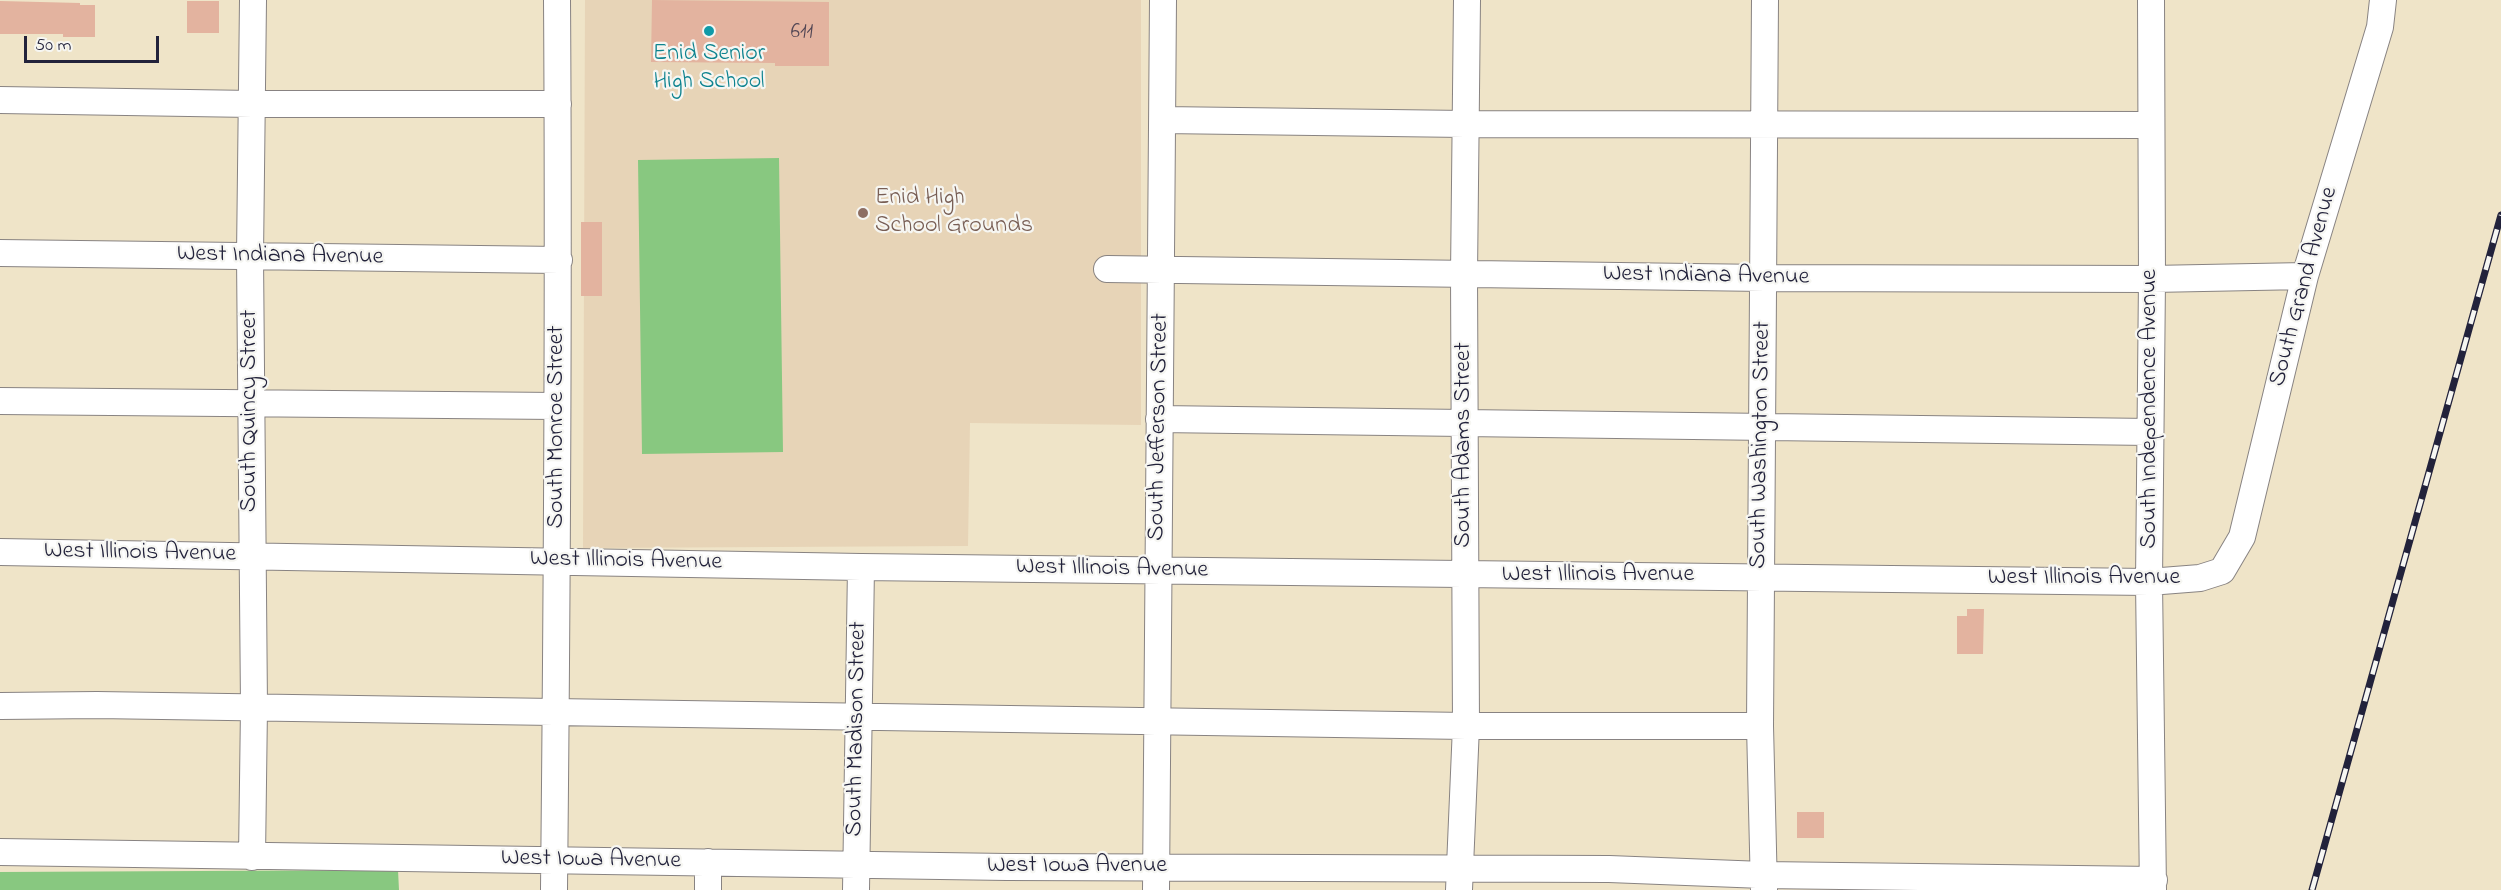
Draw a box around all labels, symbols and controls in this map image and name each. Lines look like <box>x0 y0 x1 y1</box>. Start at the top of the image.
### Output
house number: 611 <box>791 21 813 47</box>
scale bar <box>27 24 162 62</box>
marker: Enid Senior High School <box>702 24 716 38</box>
text: 50 m <box>35 33 72 59</box>
place label: Enid Senior High School <box>653 41 765 97</box>
street label: South Grand Avenue <box>2264 184 2346 390</box>
place label: Enid High School Grounds <box>875 185 1033 241</box>
marker: Enid High School Grounds <box>856 206 870 220</box>
street label: West Indiana Avenue <box>177 241 383 273</box>
street label: West Indiana Avenue <box>1603 261 1809 293</box>
street label: South Independence Avenue <box>2137 269 2165 549</box>
street label: South Quincy Street <box>237 310 265 512</box>
street label: South Jefferson Street <box>1144 313 1176 541</box>
street label: South Washington Street <box>1745 321 1779 569</box>
street label: South Monroe Street <box>544 325 572 529</box>
street label: South Adams Street <box>1451 342 1479 548</box>
street label: West Illinois Avenue <box>44 538 236 570</box>
street label: West Illinois Avenue <box>530 546 722 578</box>
street label: West Illinois Avenue <box>1016 554 1208 586</box>
street label: West Illinois Avenue <box>1502 562 1694 590</box>
street label: West Illinois Avenue <box>1988 565 2180 593</box>
street label: South Madison Street <box>842 621 874 837</box>
street label: West Iowa Avenue <box>501 845 681 877</box>
street label: West Iowa Avenue <box>987 853 1167 881</box>

